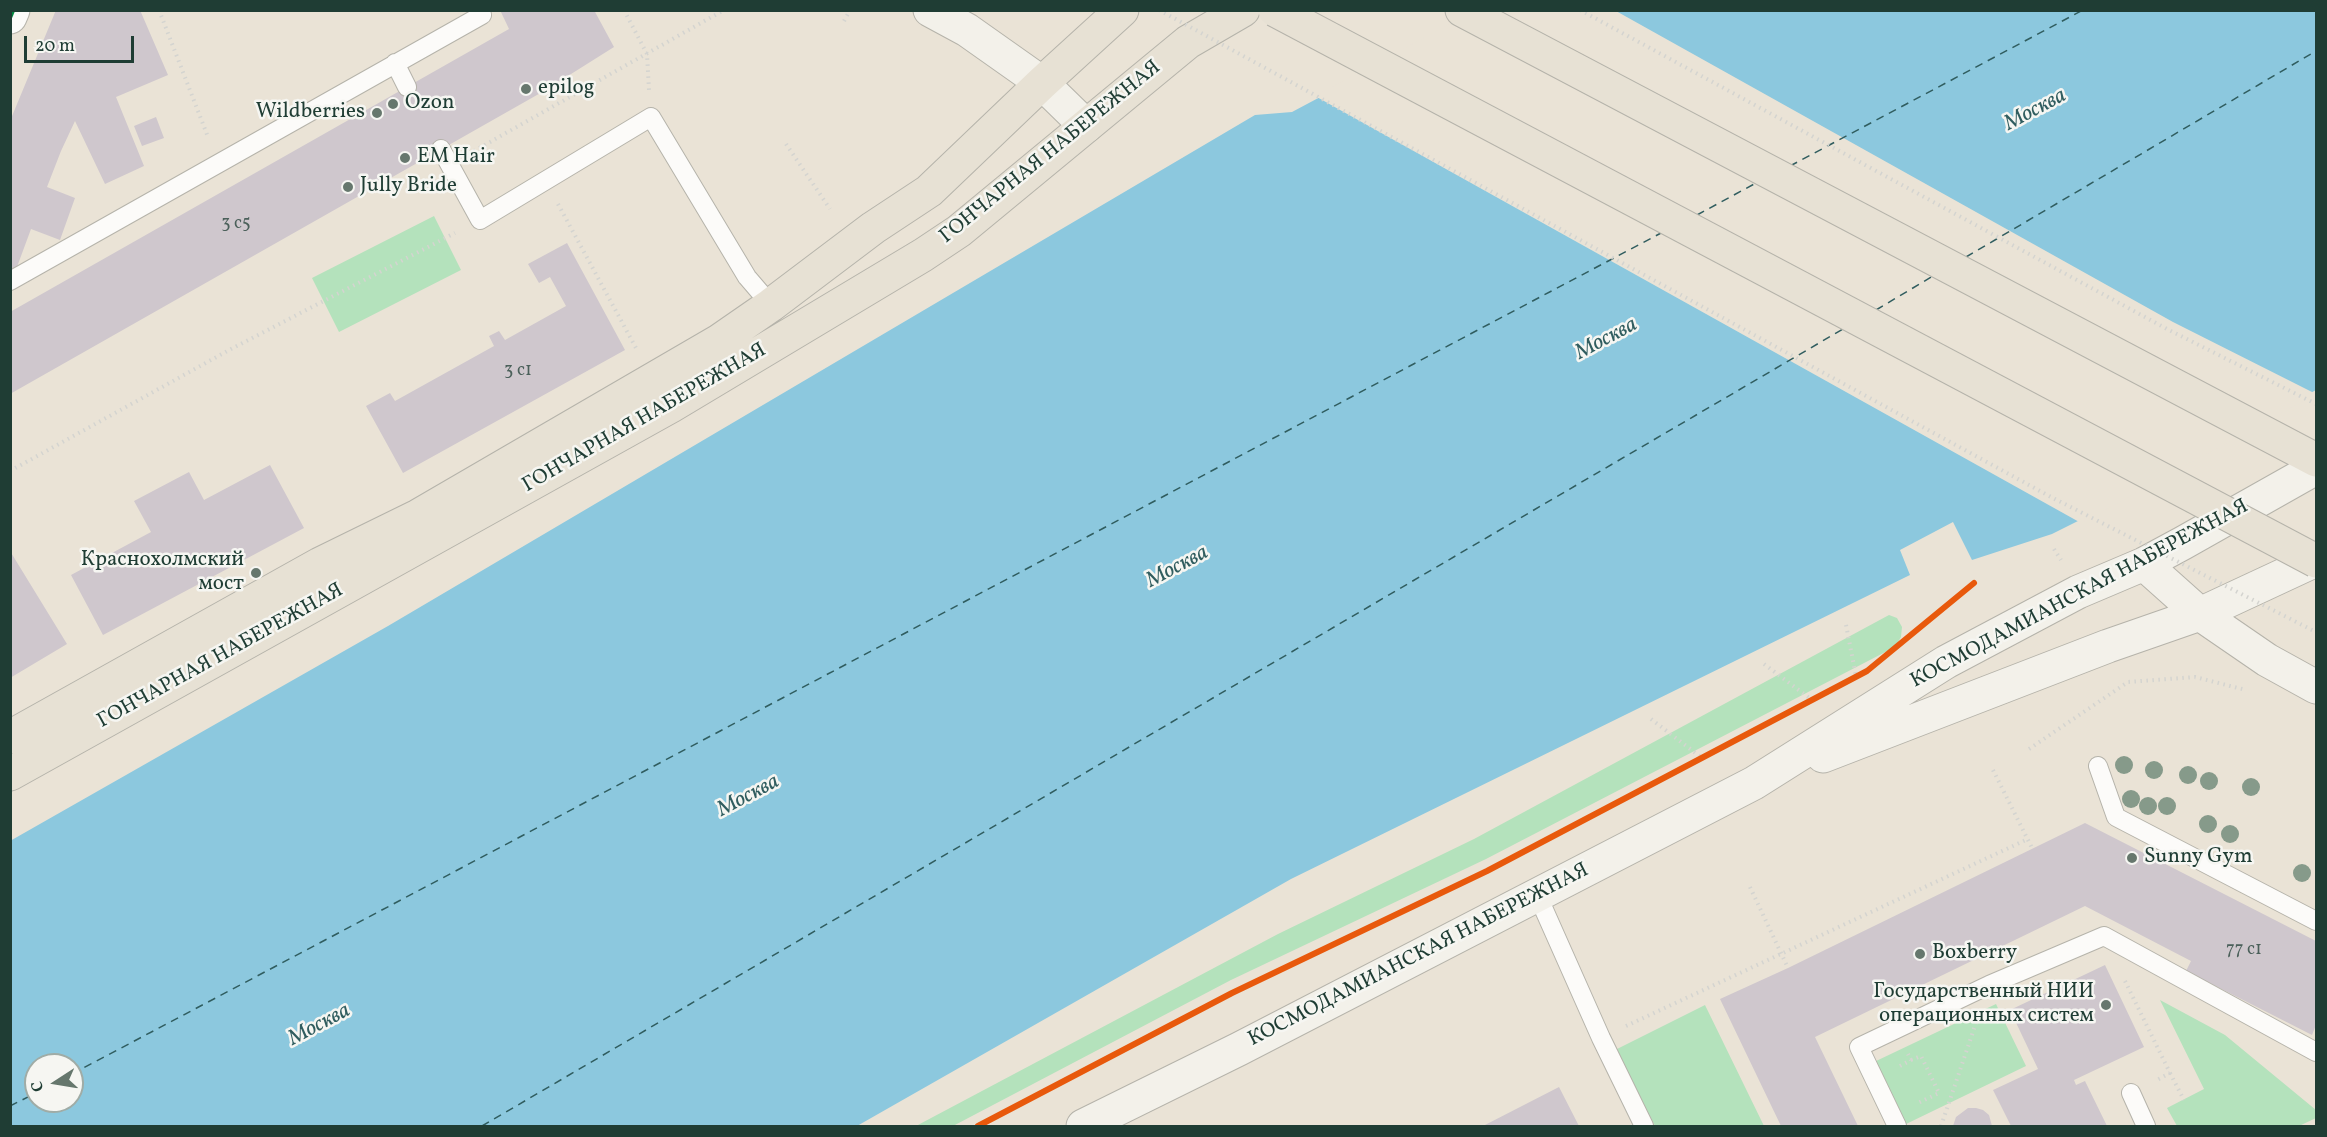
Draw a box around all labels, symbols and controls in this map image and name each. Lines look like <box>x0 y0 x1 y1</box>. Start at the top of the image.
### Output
scale bar <box>27 24 136 62</box>
text: 20 m <box>35 34 75 59</box>
street label: ГОНЧАРНАЯ НАБЕРЕЖНАЯ <box>935 56 1167 250</box>
place label: epilog <box>538 76 594 102</box>
marker: epilog <box>519 82 533 96</box>
water label: Москва <box>2000 84 2072 138</box>
place label: Ozon <box>405 91 455 117</box>
marker: Ozon <box>386 97 400 111</box>
place label: Wildberries <box>256 100 365 126</box>
marker: Wildberries <box>370 106 384 120</box>
place label: EM Hair <box>417 145 495 171</box>
marker: EM Hair <box>398 151 412 165</box>
place label: Jully Bride <box>360 174 457 200</box>
marker: Jully Bride <box>341 180 355 194</box>
house number: 3 с5 <box>221 214 251 236</box>
water label: Москва <box>1571 313 1643 367</box>
street label: ГОНЧАРНАЯ НАБЕРЕЖНАЯ <box>519 339 771 499</box>
house number: 3 с1 <box>504 361 532 383</box>
street label: КОСМОДАМИАНСКАЯ НАБЕРЕЖНАЯ <box>1907 495 2253 695</box>
water label: Москва <box>1142 541 1214 595</box>
place label: Краснохолмский мост <box>81 548 244 598</box>
marker: Краснохолмский мост <box>249 566 263 580</box>
street label: ГОНЧАРНАЯ НАБЕРЕЖНАЯ <box>94 579 348 735</box>
water label: Москва <box>713 770 785 824</box>
place label: Sunny Gym <box>2144 845 2253 871</box>
marker: Sunny Gym <box>2125 851 2139 865</box>
street label: КОСМОДАМИАНСКАЯ НАБЕРЕЖНАЯ <box>1244 859 1594 1053</box>
house number: 77 с1 <box>2226 940 2262 962</box>
place label: Boxberry <box>1932 941 2017 967</box>
marker: Boxberry <box>1913 947 1927 961</box>
place label: Государственный НИИ операционных систем <box>1873 980 2094 1030</box>
marker: Государственный НИИ операционных систем <box>2099 998 2113 1012</box>
water label: Москва <box>284 999 356 1053</box>
north arrow <box>24 1053 84 1113</box>
text: С <box>27 1079 50 1094</box>

